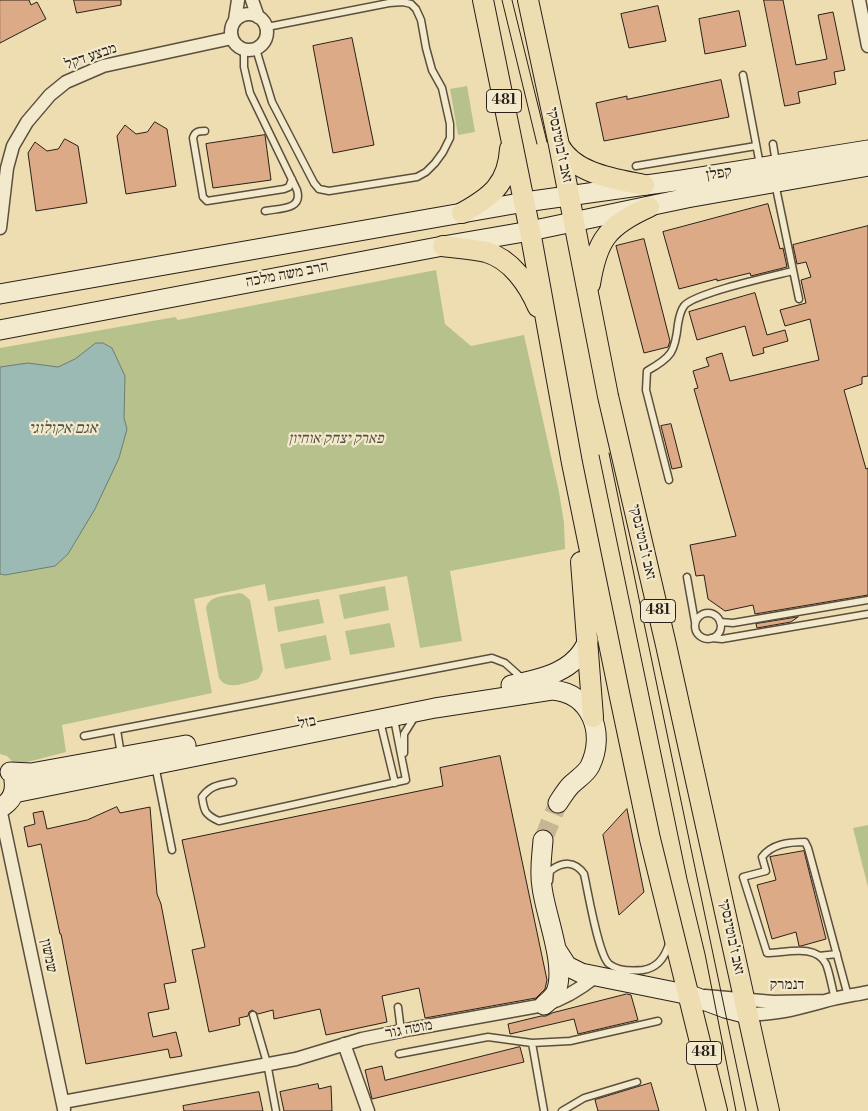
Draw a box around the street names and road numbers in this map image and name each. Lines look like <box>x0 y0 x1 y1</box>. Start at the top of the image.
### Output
street label: מבצע דקל <box>63 40 119 74</box>
road number: 481 <box>486 90 522 112</box>
street label: זאב ז'בוטינסקי <box>542 106 576 184</box>
street label: קפלן <box>705 163 733 185</box>
street label: הרב משה מלכה <box>244 258 330 292</box>
street label: זאב ז'בוטינסקי <box>625 503 659 581</box>
road number: 481 <box>640 600 676 622</box>
street label: בזל <box>296 712 318 734</box>
street label: זאב ז'בוטינסקי <box>714 898 748 976</box>
street label: שמשון <box>36 937 60 975</box>
street label: דנמרק <box>770 976 804 994</box>
street label: מוטה גור <box>384 1017 434 1043</box>
road number: 481 <box>686 1042 722 1064</box>

